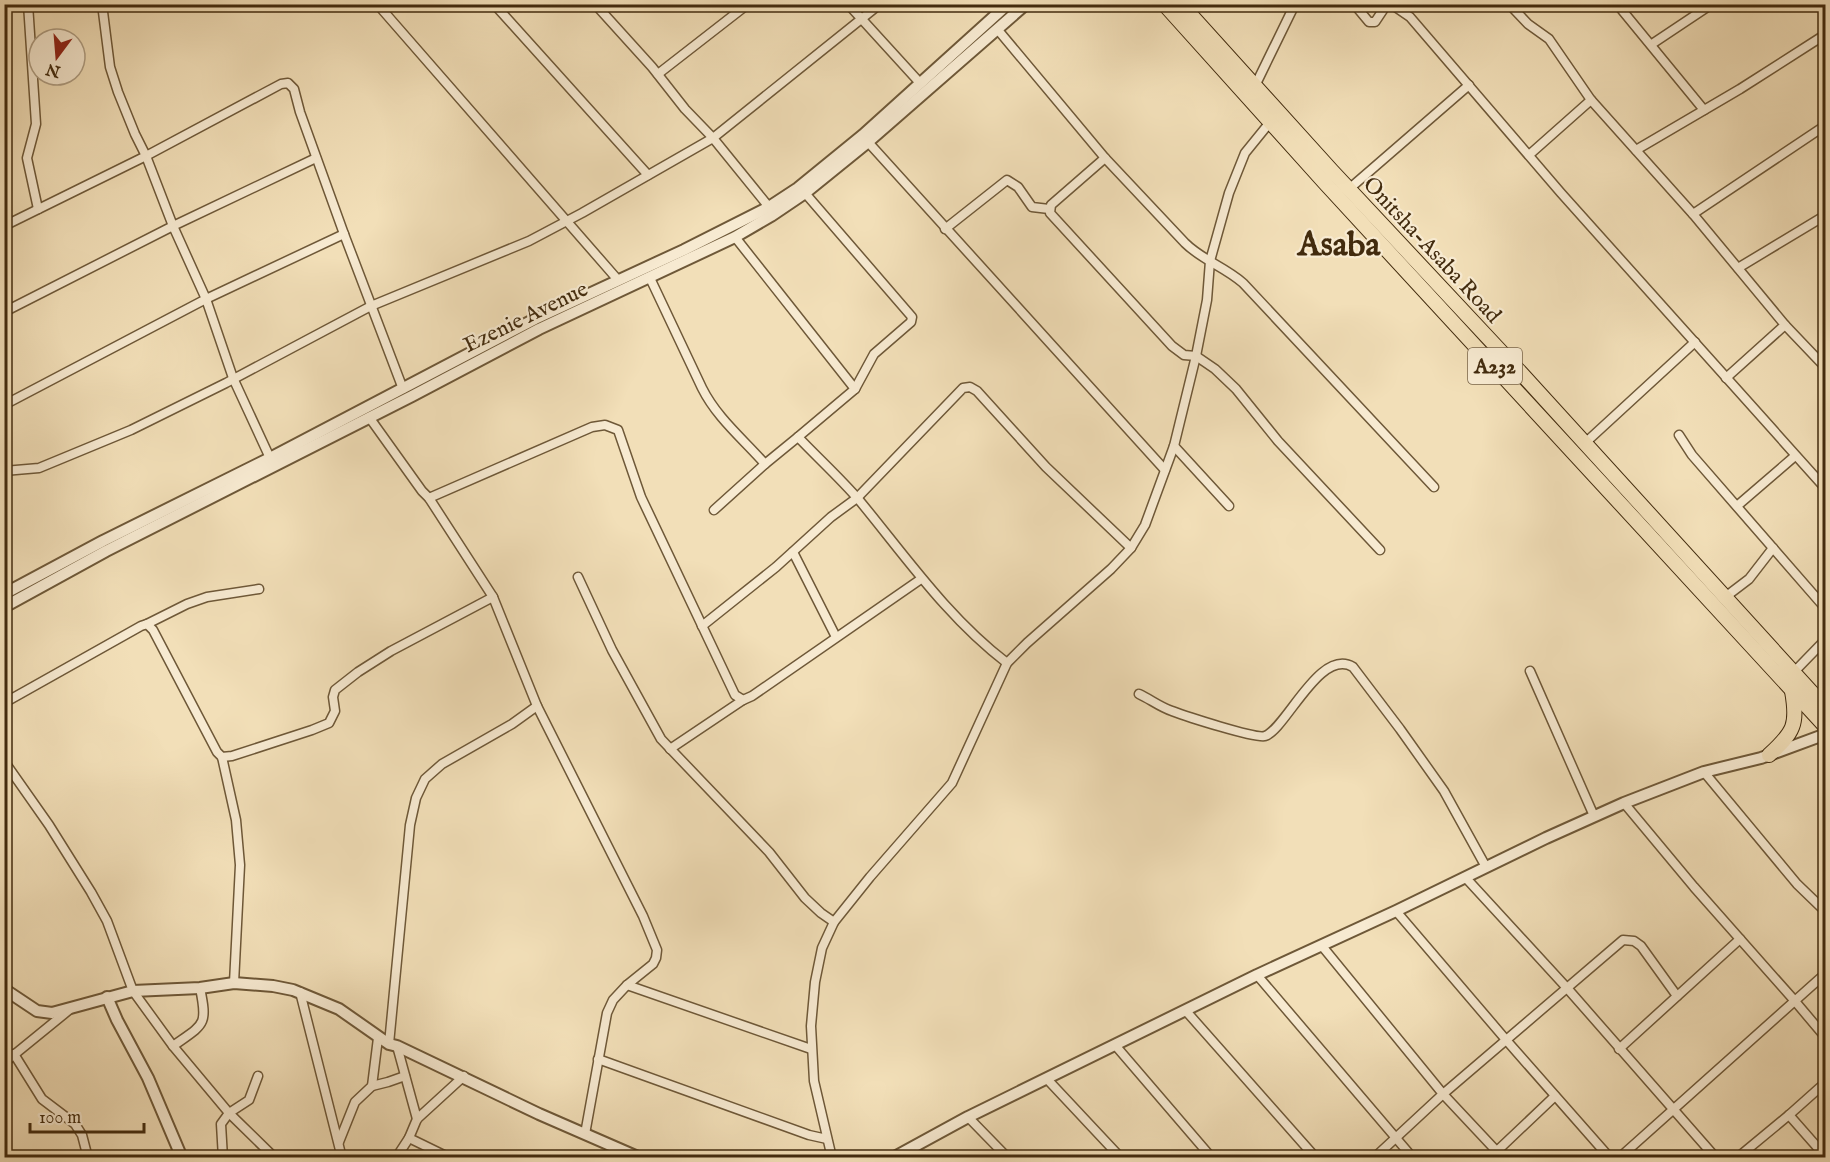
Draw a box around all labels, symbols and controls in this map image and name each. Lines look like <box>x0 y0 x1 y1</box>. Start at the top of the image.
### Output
north arrow <box>27 27 87 87</box>
text: N <box>44 58 64 81</box>
street label: Onitsha-Asaba Road <box>1356 171 1507 330</box>
district label: Asaba <box>1296 224 1382 267</box>
street label: Ezenie Avenue <box>459 276 593 360</box>
road number: A232 <box>1468 348 1522 384</box>
scale bar <box>30 1096 144 1134</box>
text: 100 m <box>39 1107 81 1130</box>

